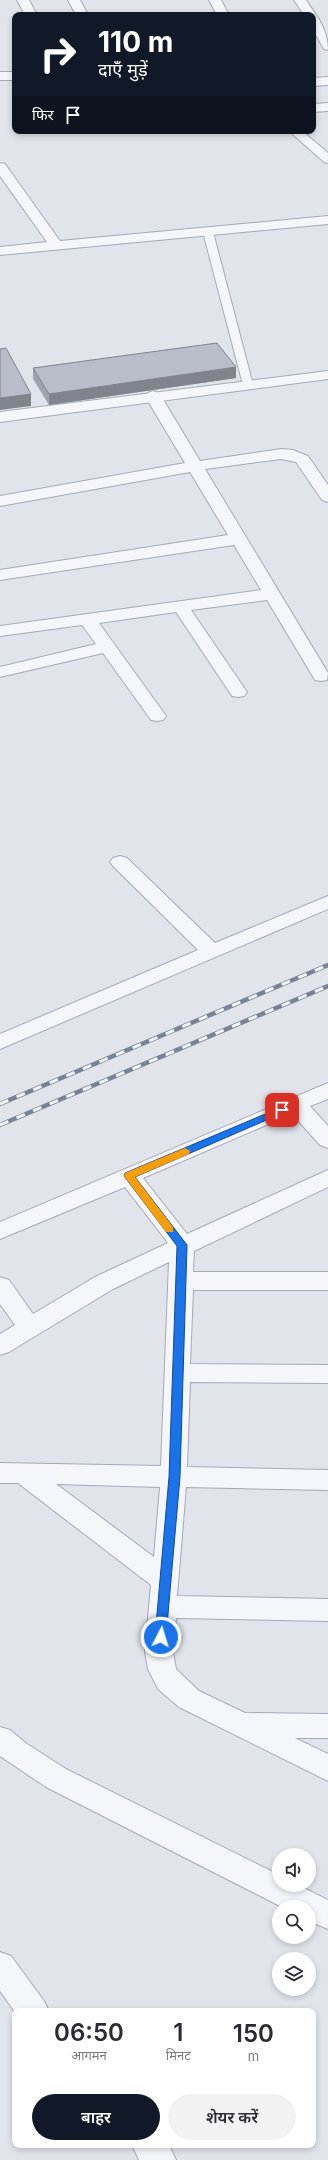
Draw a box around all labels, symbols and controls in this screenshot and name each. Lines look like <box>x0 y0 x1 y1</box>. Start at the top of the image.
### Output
text: 110 m <box>98 25 173 59</box>
icon: right <box>32 28 84 80</box>
text: दाएँ मुड़ें <box>98 59 148 80</box>
icon: arrive <box>62 104 84 126</box>
text: फिर <box>32 105 54 124</box>
pin <box>265 1093 299 1127</box>
icon: arrive <box>271 1099 293 1121</box>
position arrow <box>140 1616 182 1658</box>
map controls <box>272 1848 316 1996</box>
button: sound <box>272 1848 316 1892</box>
button: search <box>272 1900 316 1944</box>
button: layers <box>272 1952 316 1996</box>
text: 06:50 <box>54 2018 124 2047</box>
text: 1 <box>173 2018 183 2047</box>
text: 150 <box>233 2019 274 2048</box>
text: आगमन <box>71 2047 107 2063</box>
text: मिनट <box>166 2047 191 2063</box>
text: m <box>248 2048 259 2064</box>
button: बाहर <box>32 2094 160 2140</box>
button: शेयर करें <box>168 2094 296 2140</box>

